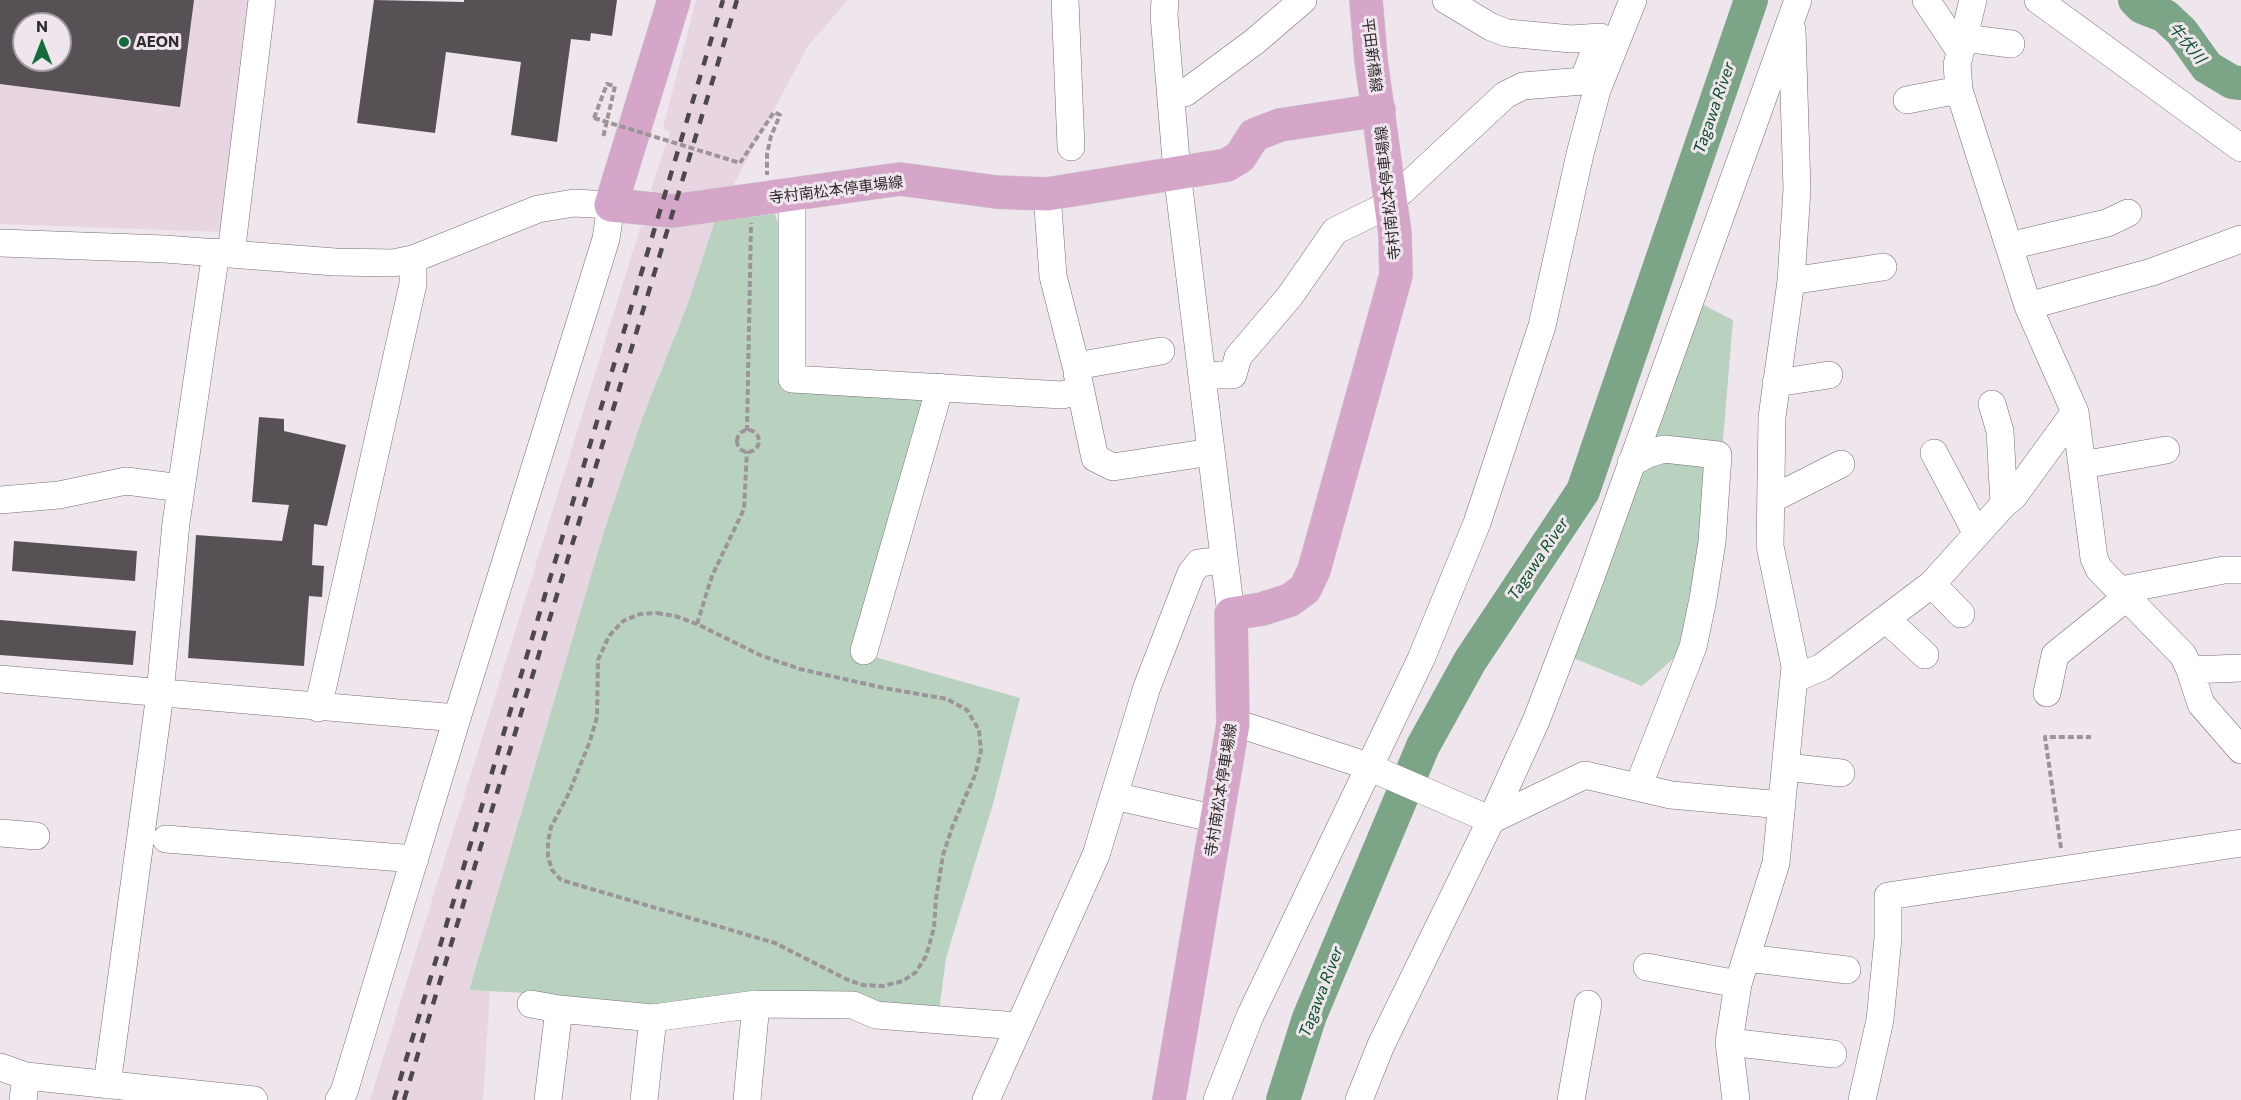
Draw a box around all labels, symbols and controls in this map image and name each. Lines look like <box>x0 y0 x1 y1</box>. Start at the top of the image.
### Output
north arrow <box>12 12 72 72</box>
text: N <box>36 16 48 35</box>
street label: 平田新橋線 <box>1358 17 1386 93</box>
water label: 牛伏川 <box>2164 18 2210 68</box>
place label: AEON <box>136 33 179 51</box>
marker: AEON <box>117 35 131 49</box>
water label: Tagawa River <box>1689 60 1739 156</box>
street label: 寺村南松本停車場線 <box>1372 125 1404 261</box>
street label: 寺村南松本停車場線 <box>768 173 904 207</box>
water label: Tagawa River <box>1503 514 1573 604</box>
street label: 寺村南松本停車場線 <box>1202 722 1240 858</box>
water label: Tagawa River <box>1295 944 1347 1040</box>

